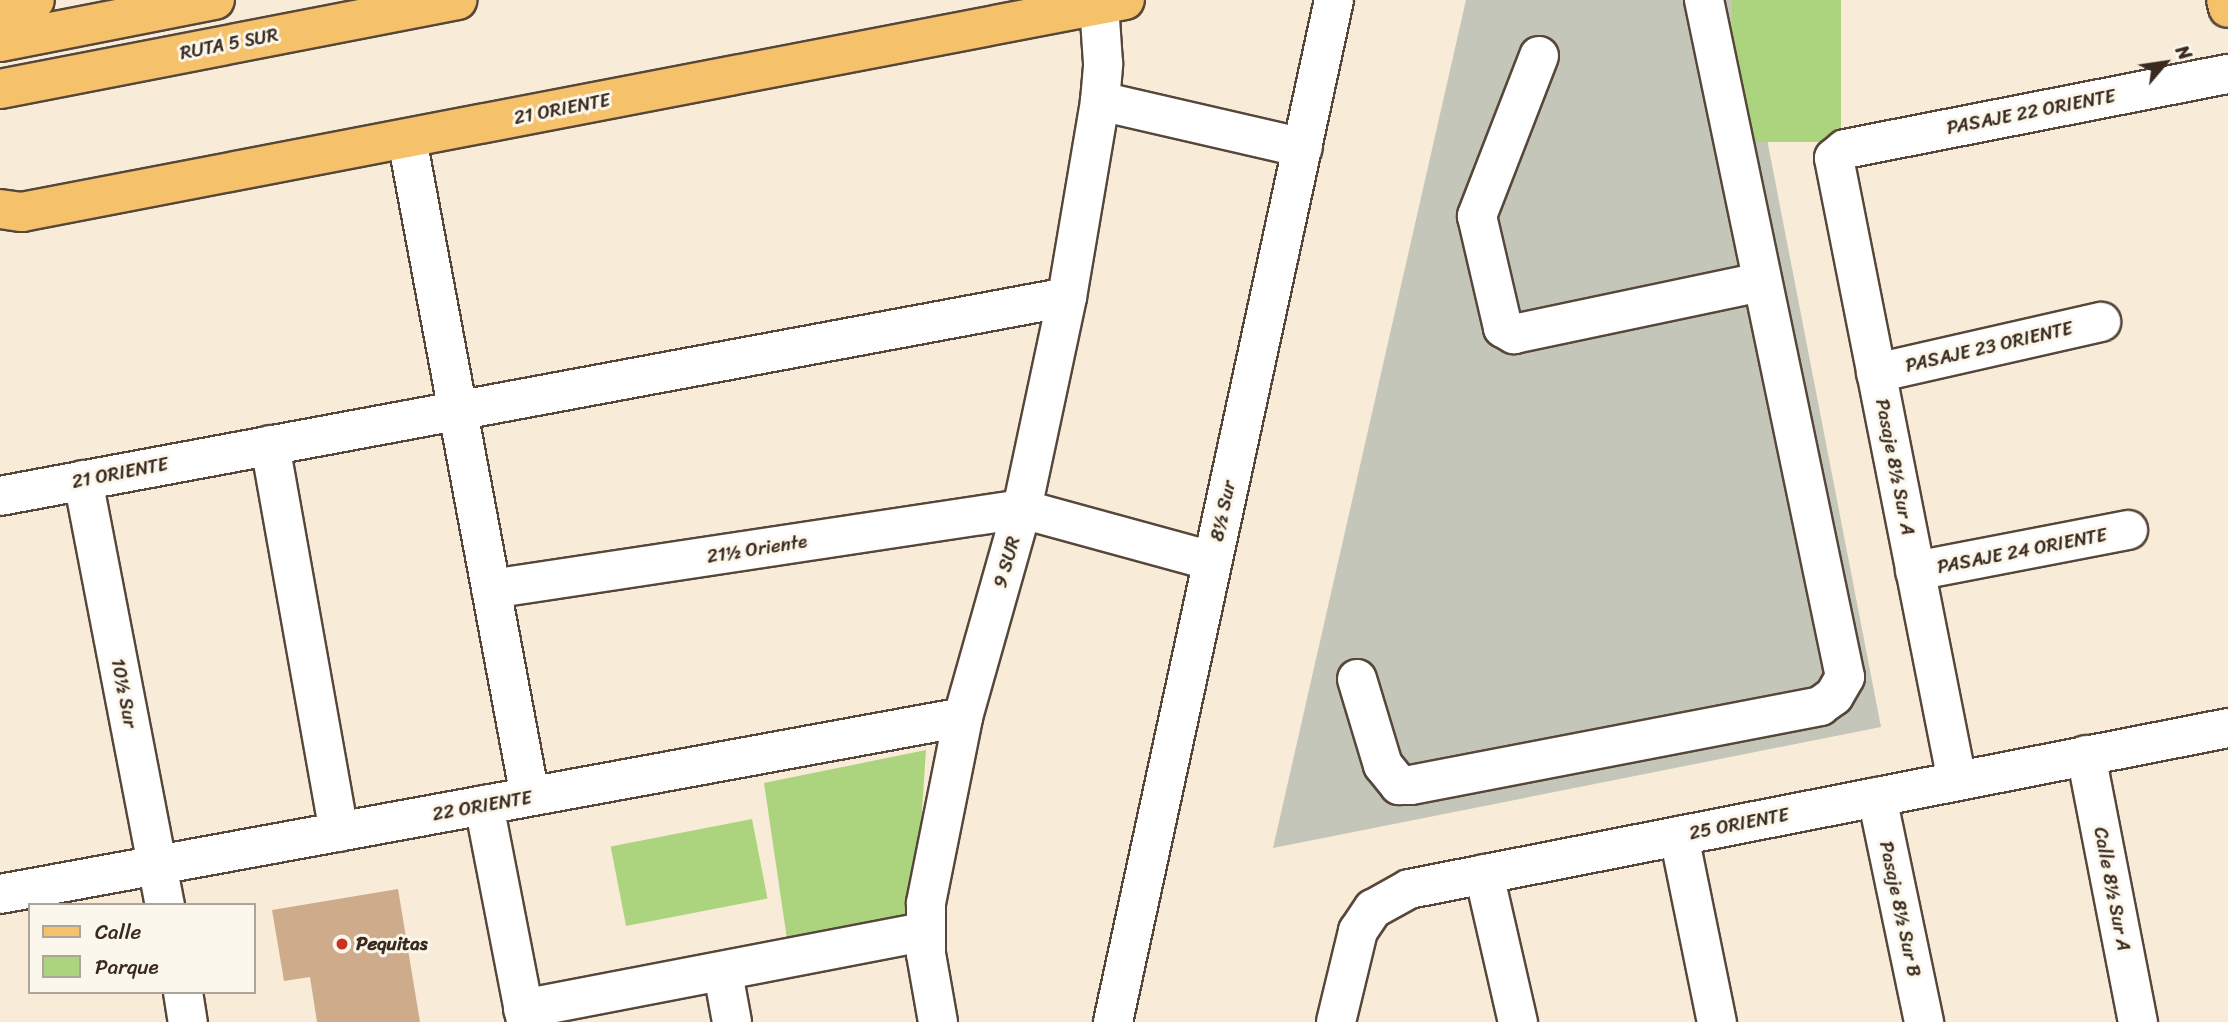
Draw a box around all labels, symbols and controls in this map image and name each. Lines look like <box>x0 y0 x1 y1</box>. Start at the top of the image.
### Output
street label: RUTA 5 SUR <box>177 23 281 65</box>
north arrow <box>2130 28 2200 98</box>
text: N <box>2166 39 2201 66</box>
street label: PASAJE 22 ORIENTE <box>1945 84 2117 140</box>
street label: 21 ORIENTE <box>512 88 612 130</box>
street label: PASAJE 23 ORIENTE <box>1903 317 2075 377</box>
street label: Pasaje 8½ Sur A <box>1871 397 1919 537</box>
street label: 21 ORIENTE <box>70 452 170 494</box>
street label: 8½ Sur <box>1205 479 1241 543</box>
street label: PASAJE 24 ORIENTE <box>1935 523 2109 579</box>
street label: 21½ Oriente <box>705 530 809 568</box>
street label: 9 SUR <box>989 534 1025 590</box>
street label: 10½ Sur <box>106 656 142 730</box>
street label: 22 ORIENTE <box>431 786 533 826</box>
street label: 25 ORIENTE <box>1687 803 1791 845</box>
street label: Calle 8½ Sur A <box>2089 825 2135 953</box>
street label: Pasaje 8½ Sur B <box>1875 839 1925 979</box>
legend <box>28 903 256 994</box>
text: Calle <box>95 913 141 951</box>
place label: Pequitas <box>356 933 428 955</box>
marker: Pequitas <box>334 936 350 952</box>
text: Parque <box>95 948 159 986</box>

